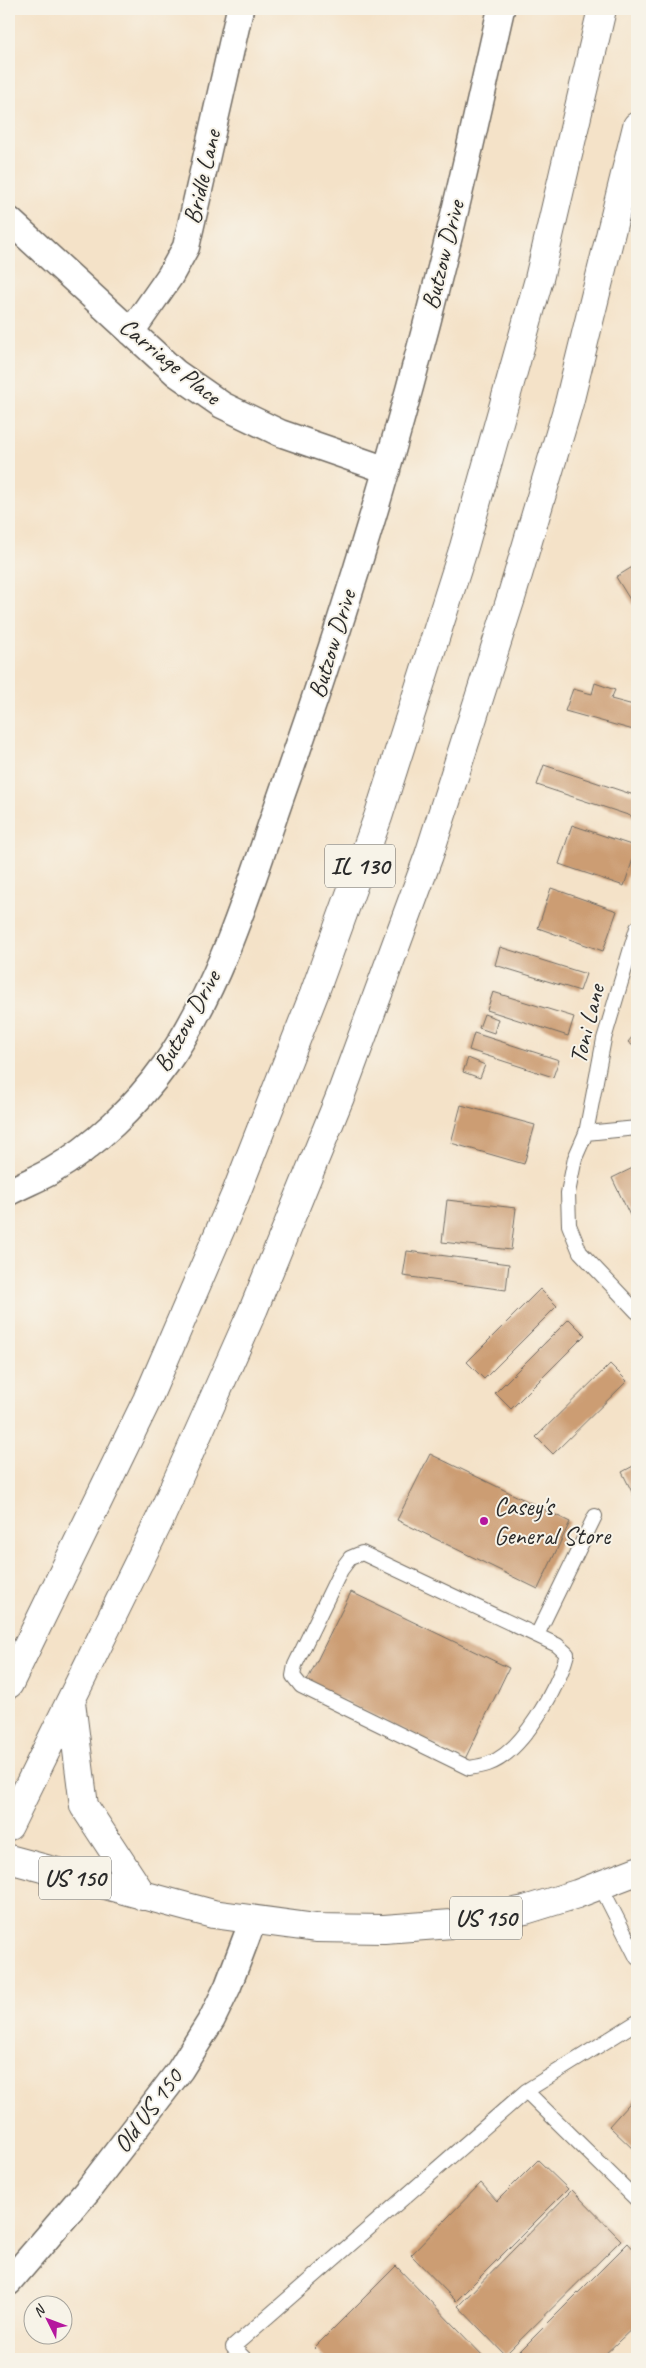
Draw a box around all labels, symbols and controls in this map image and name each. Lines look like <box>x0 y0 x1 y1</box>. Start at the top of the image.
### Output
street label: Bridle Lane <box>176 125 229 227</box>
street label: Butzow Drive <box>414 195 472 313</box>
street label: Carriage Place <box>113 310 229 413</box>
street label: Butzow Drive <box>300 584 364 702</box>
road number: IL 130 <box>325 844 395 888</box>
street label: Butzow Drive <box>146 963 229 1077</box>
street label: Toni Lane <box>562 979 613 1067</box>
place label: Casey's General Store <box>494 1491 612 1552</box>
marker: Casey's General Store <box>478 1515 490 1527</box>
road number: US 150 <box>39 1856 111 1900</box>
road number: US 150 <box>450 1896 522 1940</box>
street label: Old US 150 <box>106 2061 191 2159</box>
north arrow <box>22 2296 72 2346</box>
text: N <box>29 2301 49 2321</box>

